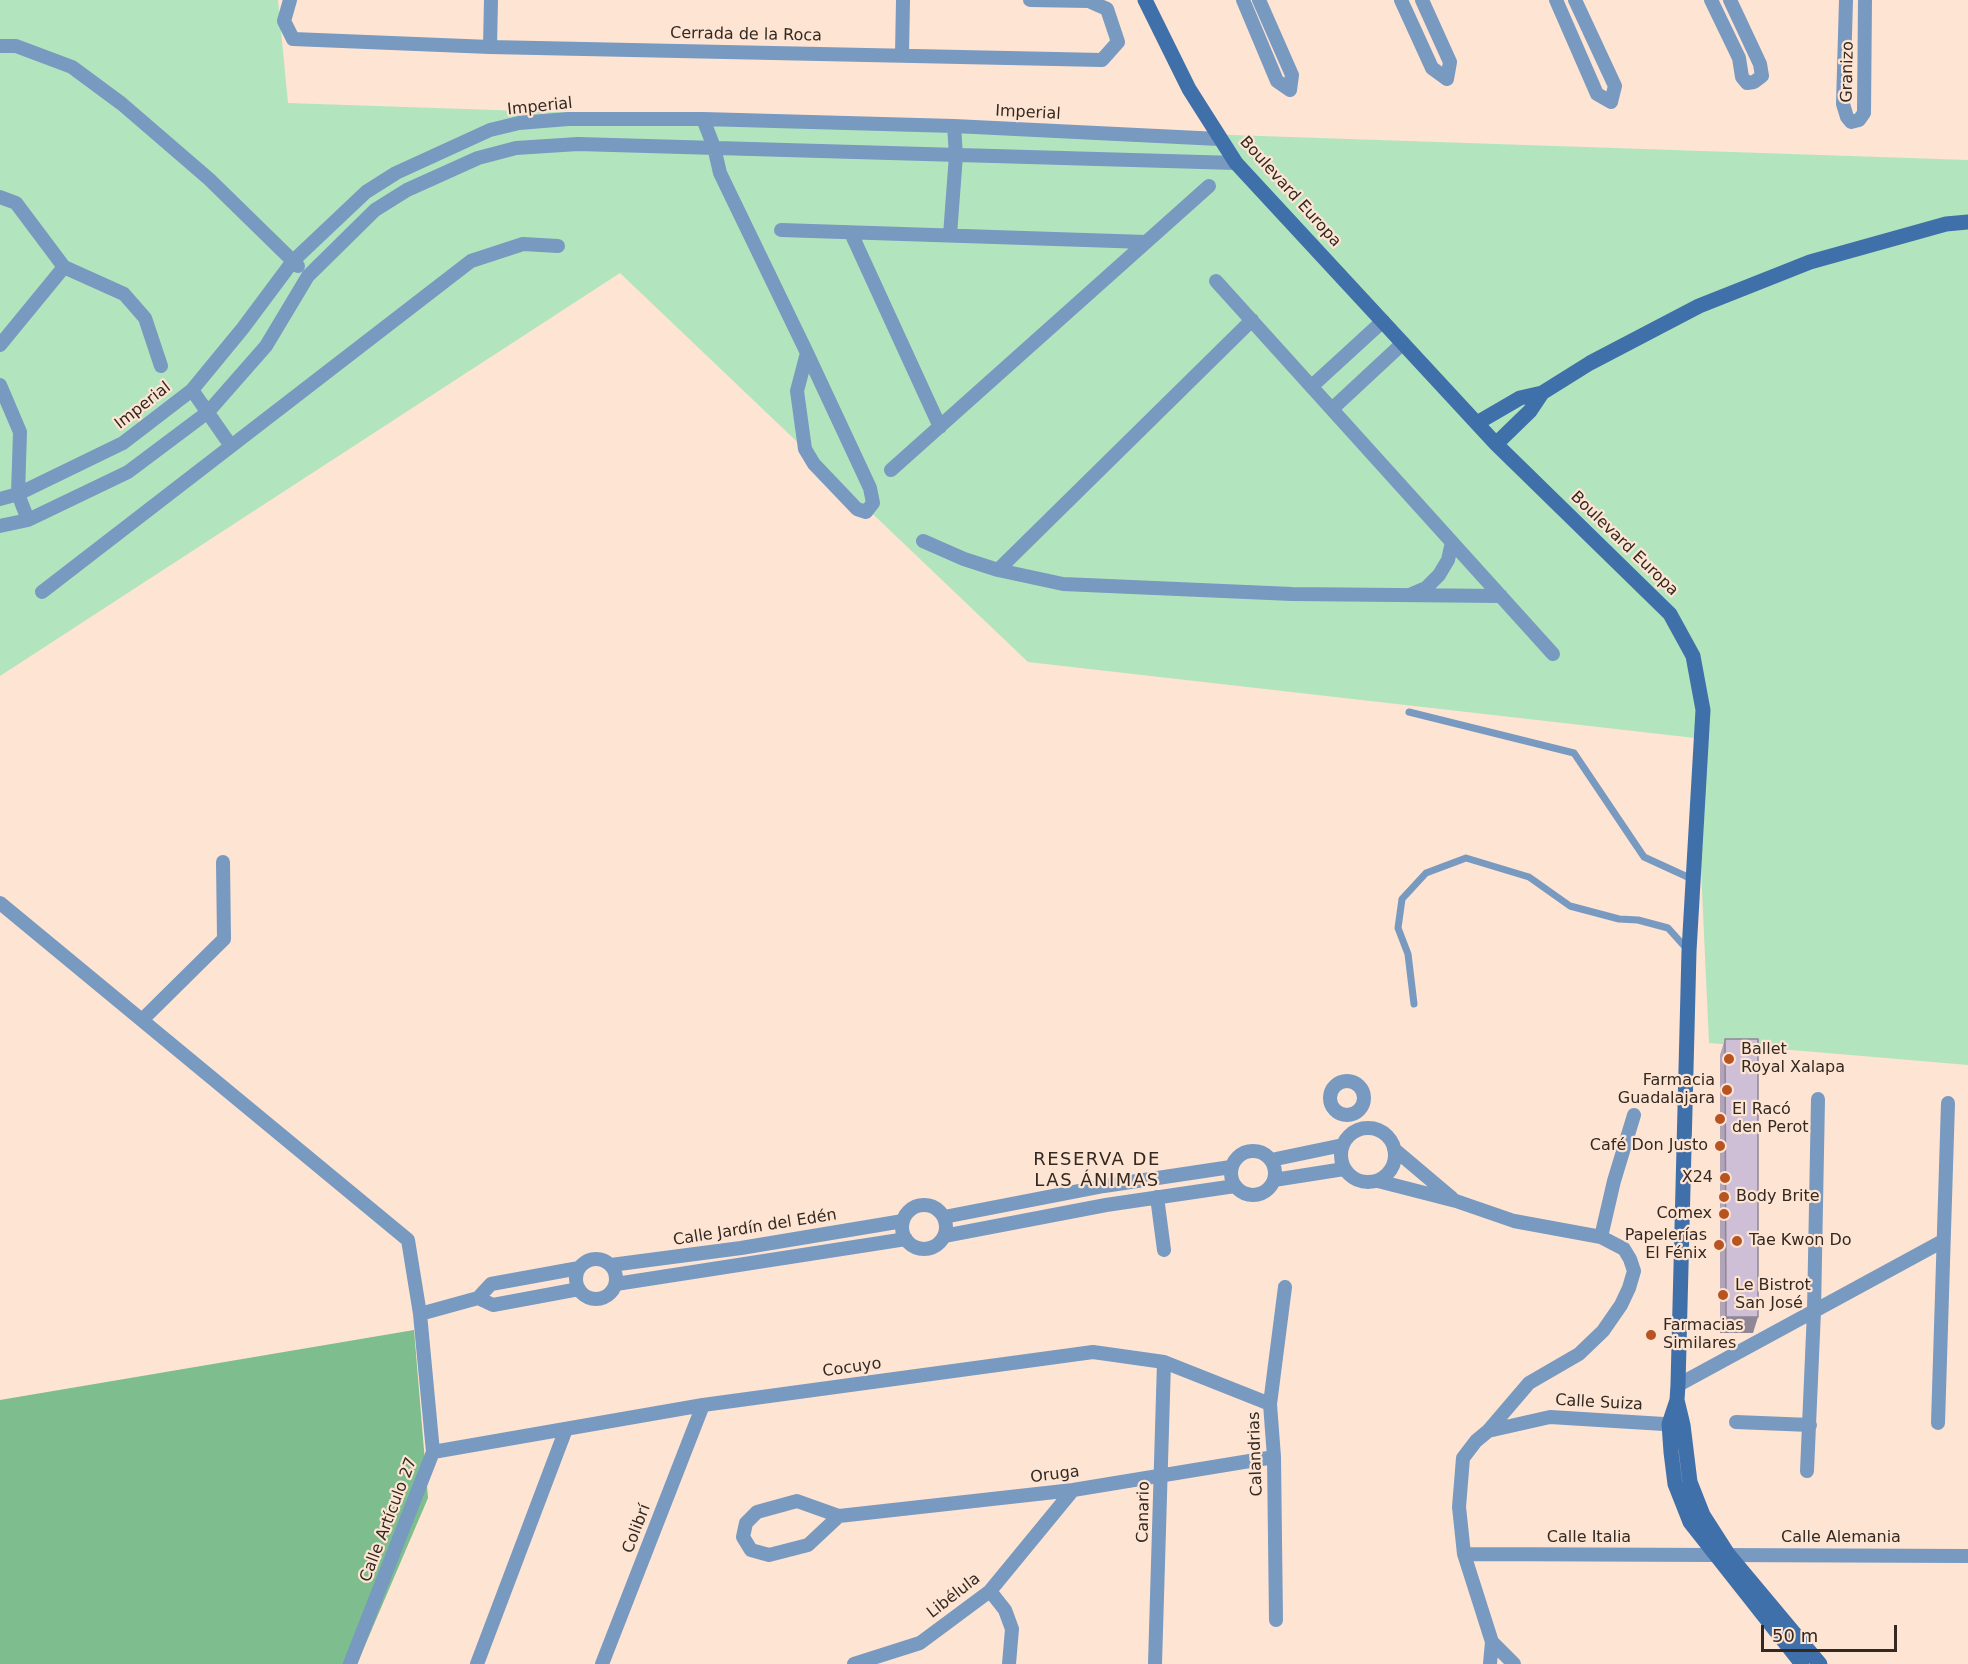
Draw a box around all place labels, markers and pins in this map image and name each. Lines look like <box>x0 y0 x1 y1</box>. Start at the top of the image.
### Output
place label: Ballet Royal Xalapa <box>1741 1040 1845 1078</box>
marker: Ballet Royal Xalapa <box>1722 1052 1736 1066</box>
place label: Farmacia Guadalajara <box>1618 1071 1715 1109</box>
marker: Farmacia Guadalajara <box>1720 1083 1734 1097</box>
place label: El Racó den Perot <box>1732 1100 1808 1138</box>
marker: El Racó den Perot <box>1713 1112 1727 1126</box>
place label: Café Don Justo <box>1590 1136 1708 1156</box>
marker: Café Don Justo <box>1713 1139 1727 1153</box>
place label: X24 <box>1682 1168 1713 1188</box>
marker: X24 <box>1718 1171 1732 1185</box>
place label: Body Brite <box>1736 1187 1820 1207</box>
marker: Body Brite <box>1717 1190 1731 1204</box>
place label: Comex <box>1656 1204 1712 1224</box>
marker: Comex <box>1717 1207 1731 1221</box>
place label: Papelerías El Fénix <box>1625 1226 1707 1264</box>
place label: Tae Kwon Do <box>1749 1231 1852 1251</box>
marker: Tae Kwon Do <box>1730 1234 1744 1248</box>
marker: Papelerías El Fénix <box>1712 1238 1726 1252</box>
place label: Le Bistrot San José <box>1735 1276 1811 1314</box>
marker: Le Bistrot San José <box>1716 1288 1730 1302</box>
place label: Farmacias Similares <box>1663 1316 1744 1354</box>
marker: Farmacias Similares <box>1644 1328 1658 1342</box>

